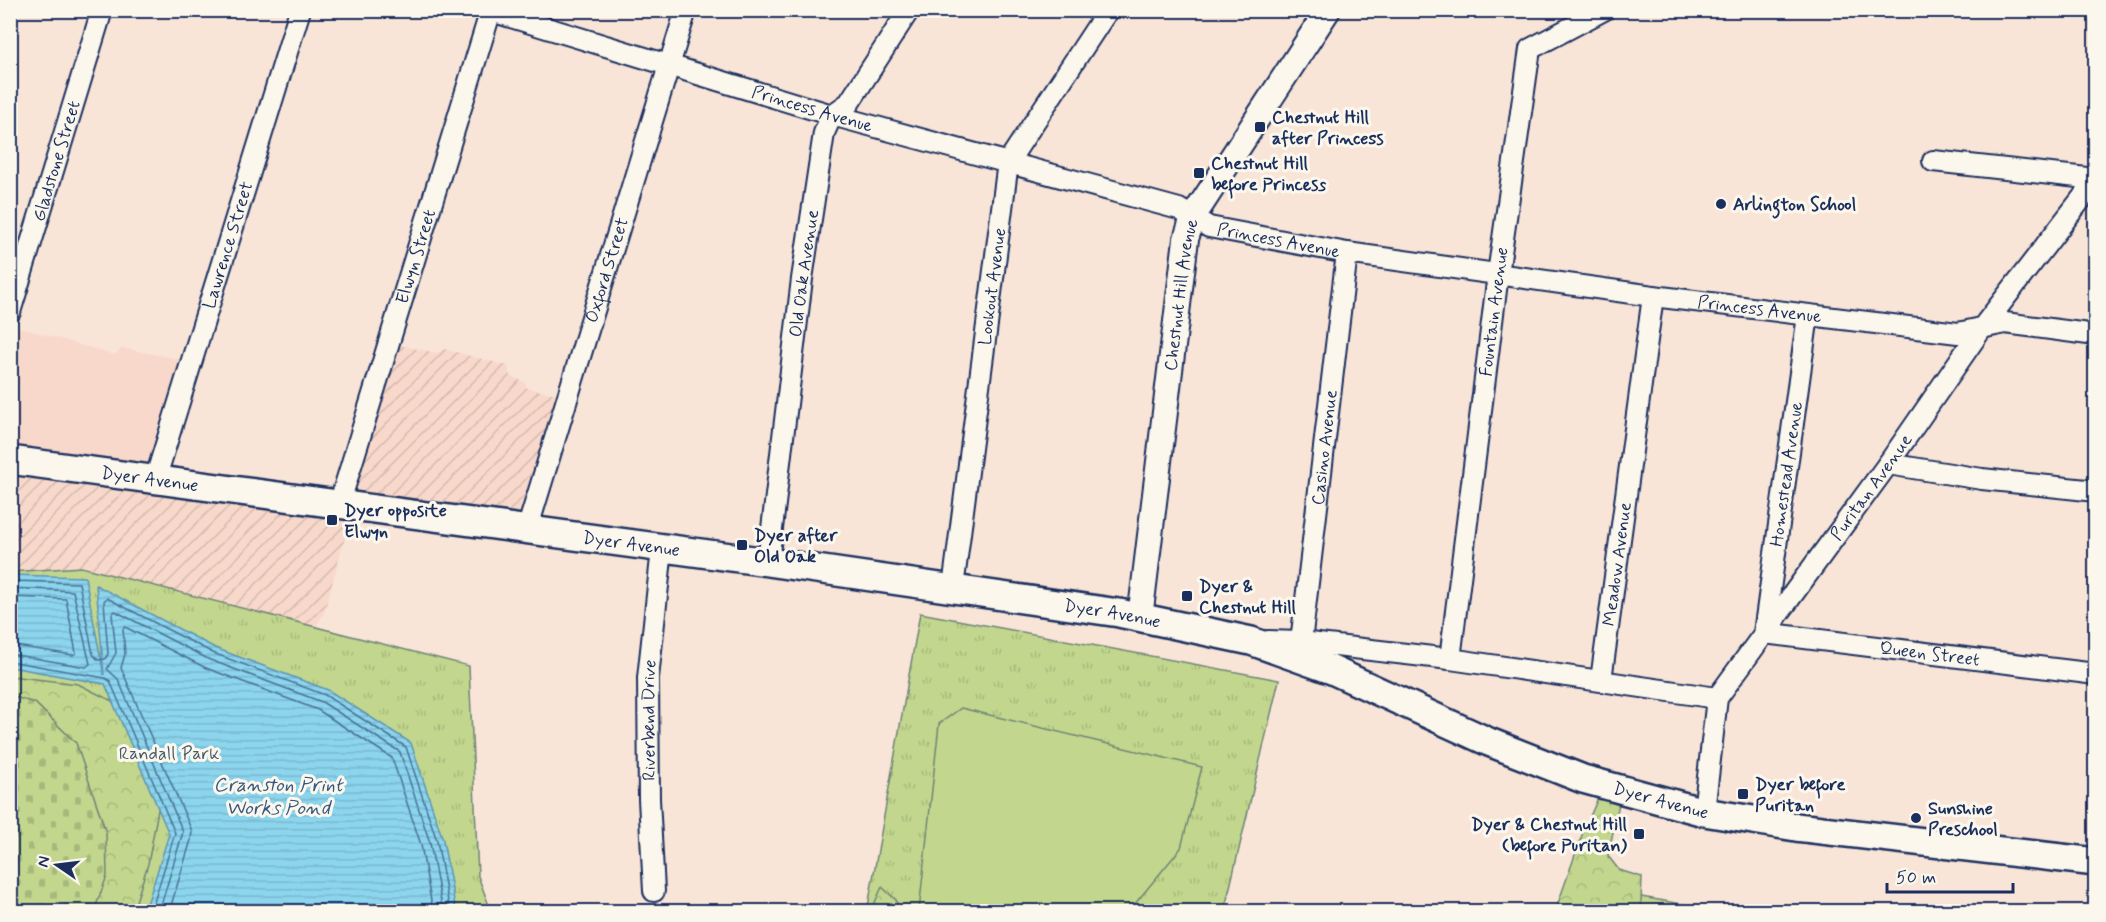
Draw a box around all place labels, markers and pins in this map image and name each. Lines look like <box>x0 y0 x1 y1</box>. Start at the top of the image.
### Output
place label: Chestnut Hill after Princess <box>1272 106 1384 151</box>
marker: Chestnut Hill after Princess <box>1253 120 1267 134</box>
place label: Chestnut Hill before Princess <box>1211 152 1326 199</box>
marker: Chestnut Hill before Princess <box>1192 166 1206 180</box>
place label: Arlington School <box>1733 193 1856 219</box>
marker: Arlington School <box>1714 197 1728 211</box>
place label: Dyer opposite Elwyn <box>344 499 447 544</box>
marker: Dyer opposite Elwyn <box>325 513 339 527</box>
place label: Dyer after Old Oak <box>754 524 838 569</box>
marker: Dyer after Old Oak <box>735 538 749 552</box>
place label: Dyer & Chestnut Hill <box>1199 575 1297 620</box>
marker: Dyer & Chestnut Hill <box>1180 589 1194 603</box>
place label: Dyer before Puritan <box>1755 773 1845 818</box>
marker: Dyer before Puritan <box>1736 787 1750 801</box>
place label: Sunshine Preschool <box>1928 797 1998 842</box>
marker: Sunshine Preschool <box>1909 811 1923 825</box>
place label: Dyer & Chestnut Hill (before Puritan) <box>1471 813 1628 860</box>
marker: Dyer & Chestnut Hill (before Puritan) <box>1632 827 1646 841</box>

